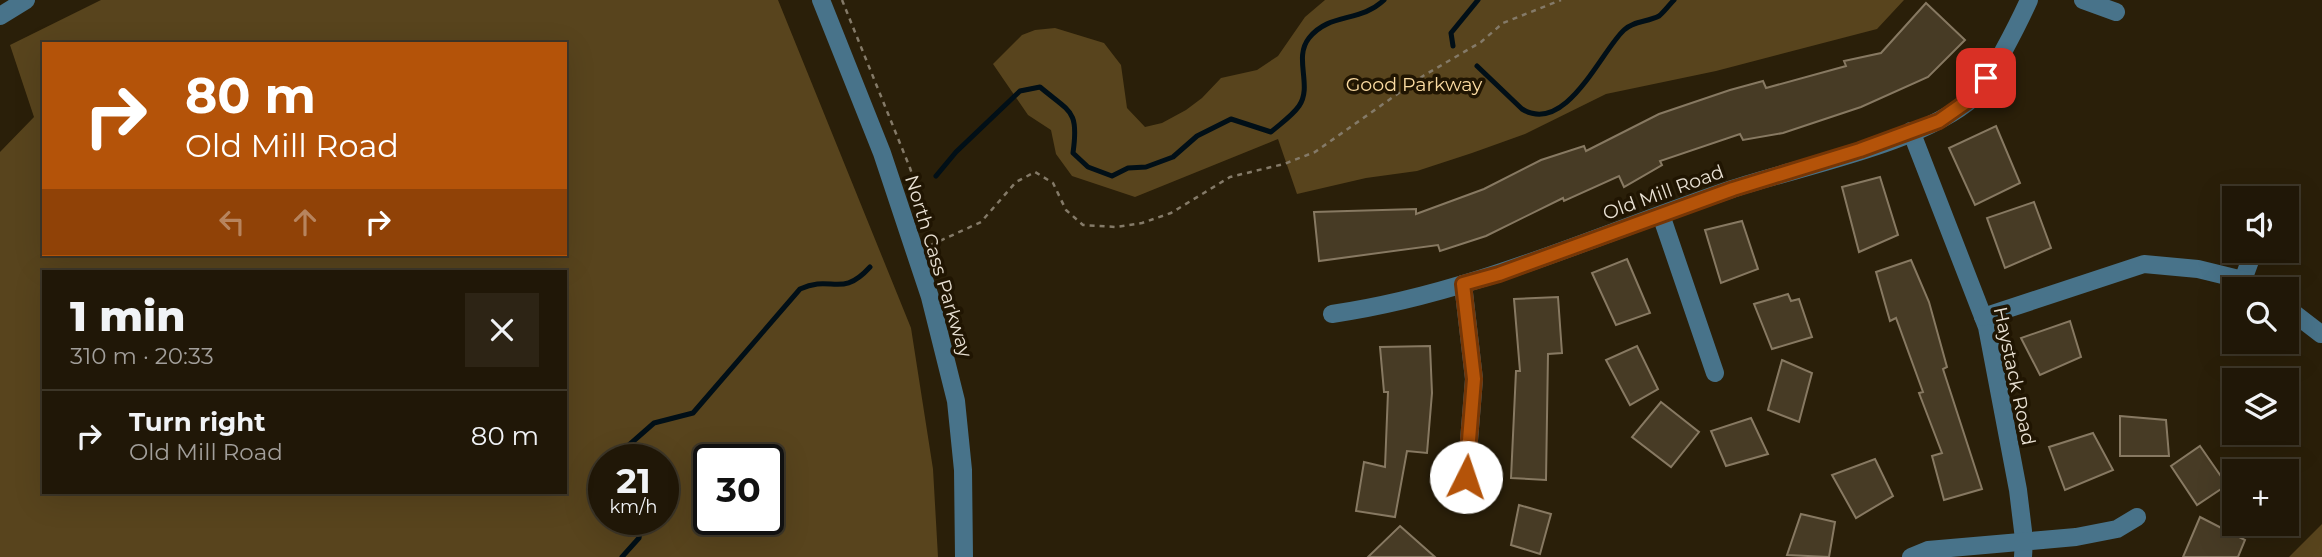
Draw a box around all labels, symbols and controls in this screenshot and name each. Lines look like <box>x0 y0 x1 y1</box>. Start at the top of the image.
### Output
pin <box>1956 48 2016 108</box>
icon: arrive <box>1967 59 2005 97</box>
text: 80 m <box>185 66 316 125</box>
icon: right <box>70 70 161 161</box>
park label: Good Parkway <box>1346 73 1483 96</box>
text: Old Mill Road <box>185 126 399 165</box>
street label: Old Mill Road <box>1600 160 1727 225</box>
street label: North Cass Parkway <box>900 172 977 361</box>
map controls <box>2222 186 2299 536</box>
button: sound <box>2222 186 2299 263</box>
icon: left <box>213 203 251 241</box>
icon: ahead <box>286 203 324 241</box>
icon: right <box>359 203 397 241</box>
button: search <box>2222 277 2299 354</box>
text: 1 min <box>70 290 186 342</box>
button: close <box>465 293 539 367</box>
street label: Haystack Road <box>1989 305 2040 447</box>
text: 310 m · 20:33 <box>70 342 214 370</box>
button: layers <box>2222 368 2299 445</box>
text: Turn right <box>129 406 265 438</box>
icon: right <box>70 417 108 455</box>
text: 80 m <box>471 420 539 452</box>
text: Old Mill Road <box>129 438 283 466</box>
position arrow <box>1429 440 1503 514</box>
speed limit sign: 30 <box>693 444 784 535</box>
text: 21 <box>616 459 651 502</box>
button: + <box>2222 459 2299 536</box>
text: km/h <box>609 496 658 518</box>

